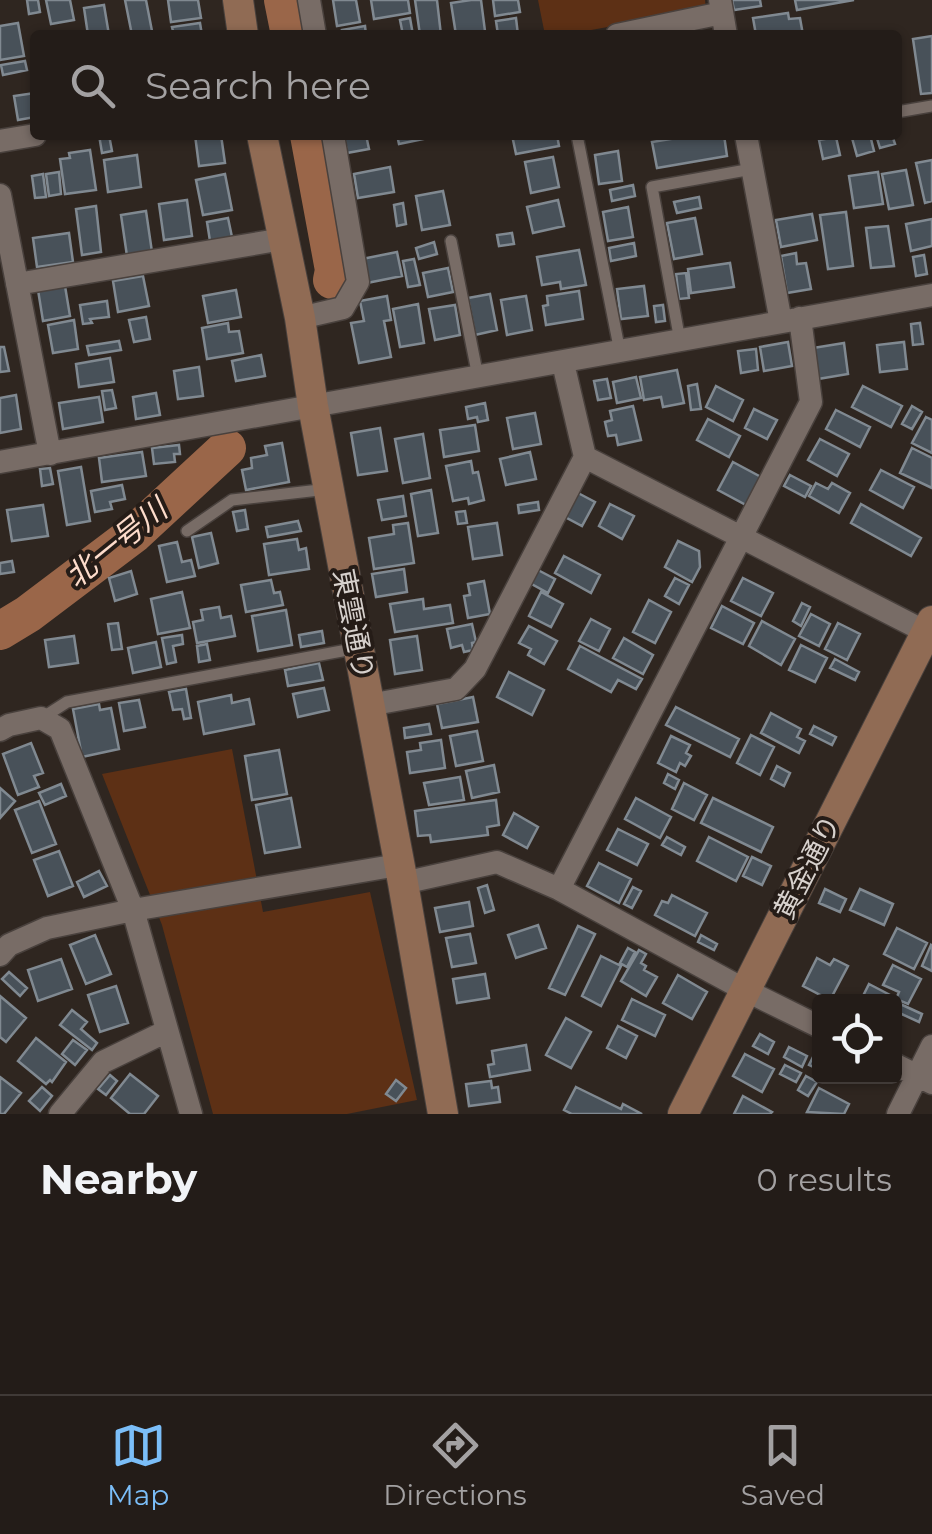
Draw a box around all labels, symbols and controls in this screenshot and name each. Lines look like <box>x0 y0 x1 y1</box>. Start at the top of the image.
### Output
search box <box>30 30 902 140</box>
icon: search <box>65 58 120 113</box>
text: Search here <box>145 62 371 109</box>
water label: 北一号川 <box>58 489 177 595</box>
street label: 東雲通り <box>327 566 381 682</box>
street label: 黄金通り <box>766 809 848 925</box>
map controls <box>812 994 902 1084</box>
button: locate <box>812 994 902 1084</box>
text: Nearby <box>40 1153 197 1205</box>
text: 0 results <box>757 1160 892 1199</box>
tab: Map <box>107 1418 169 1512</box>
tab: Directions <box>383 1418 527 1512</box>
tab: Saved <box>741 1418 825 1512</box>

